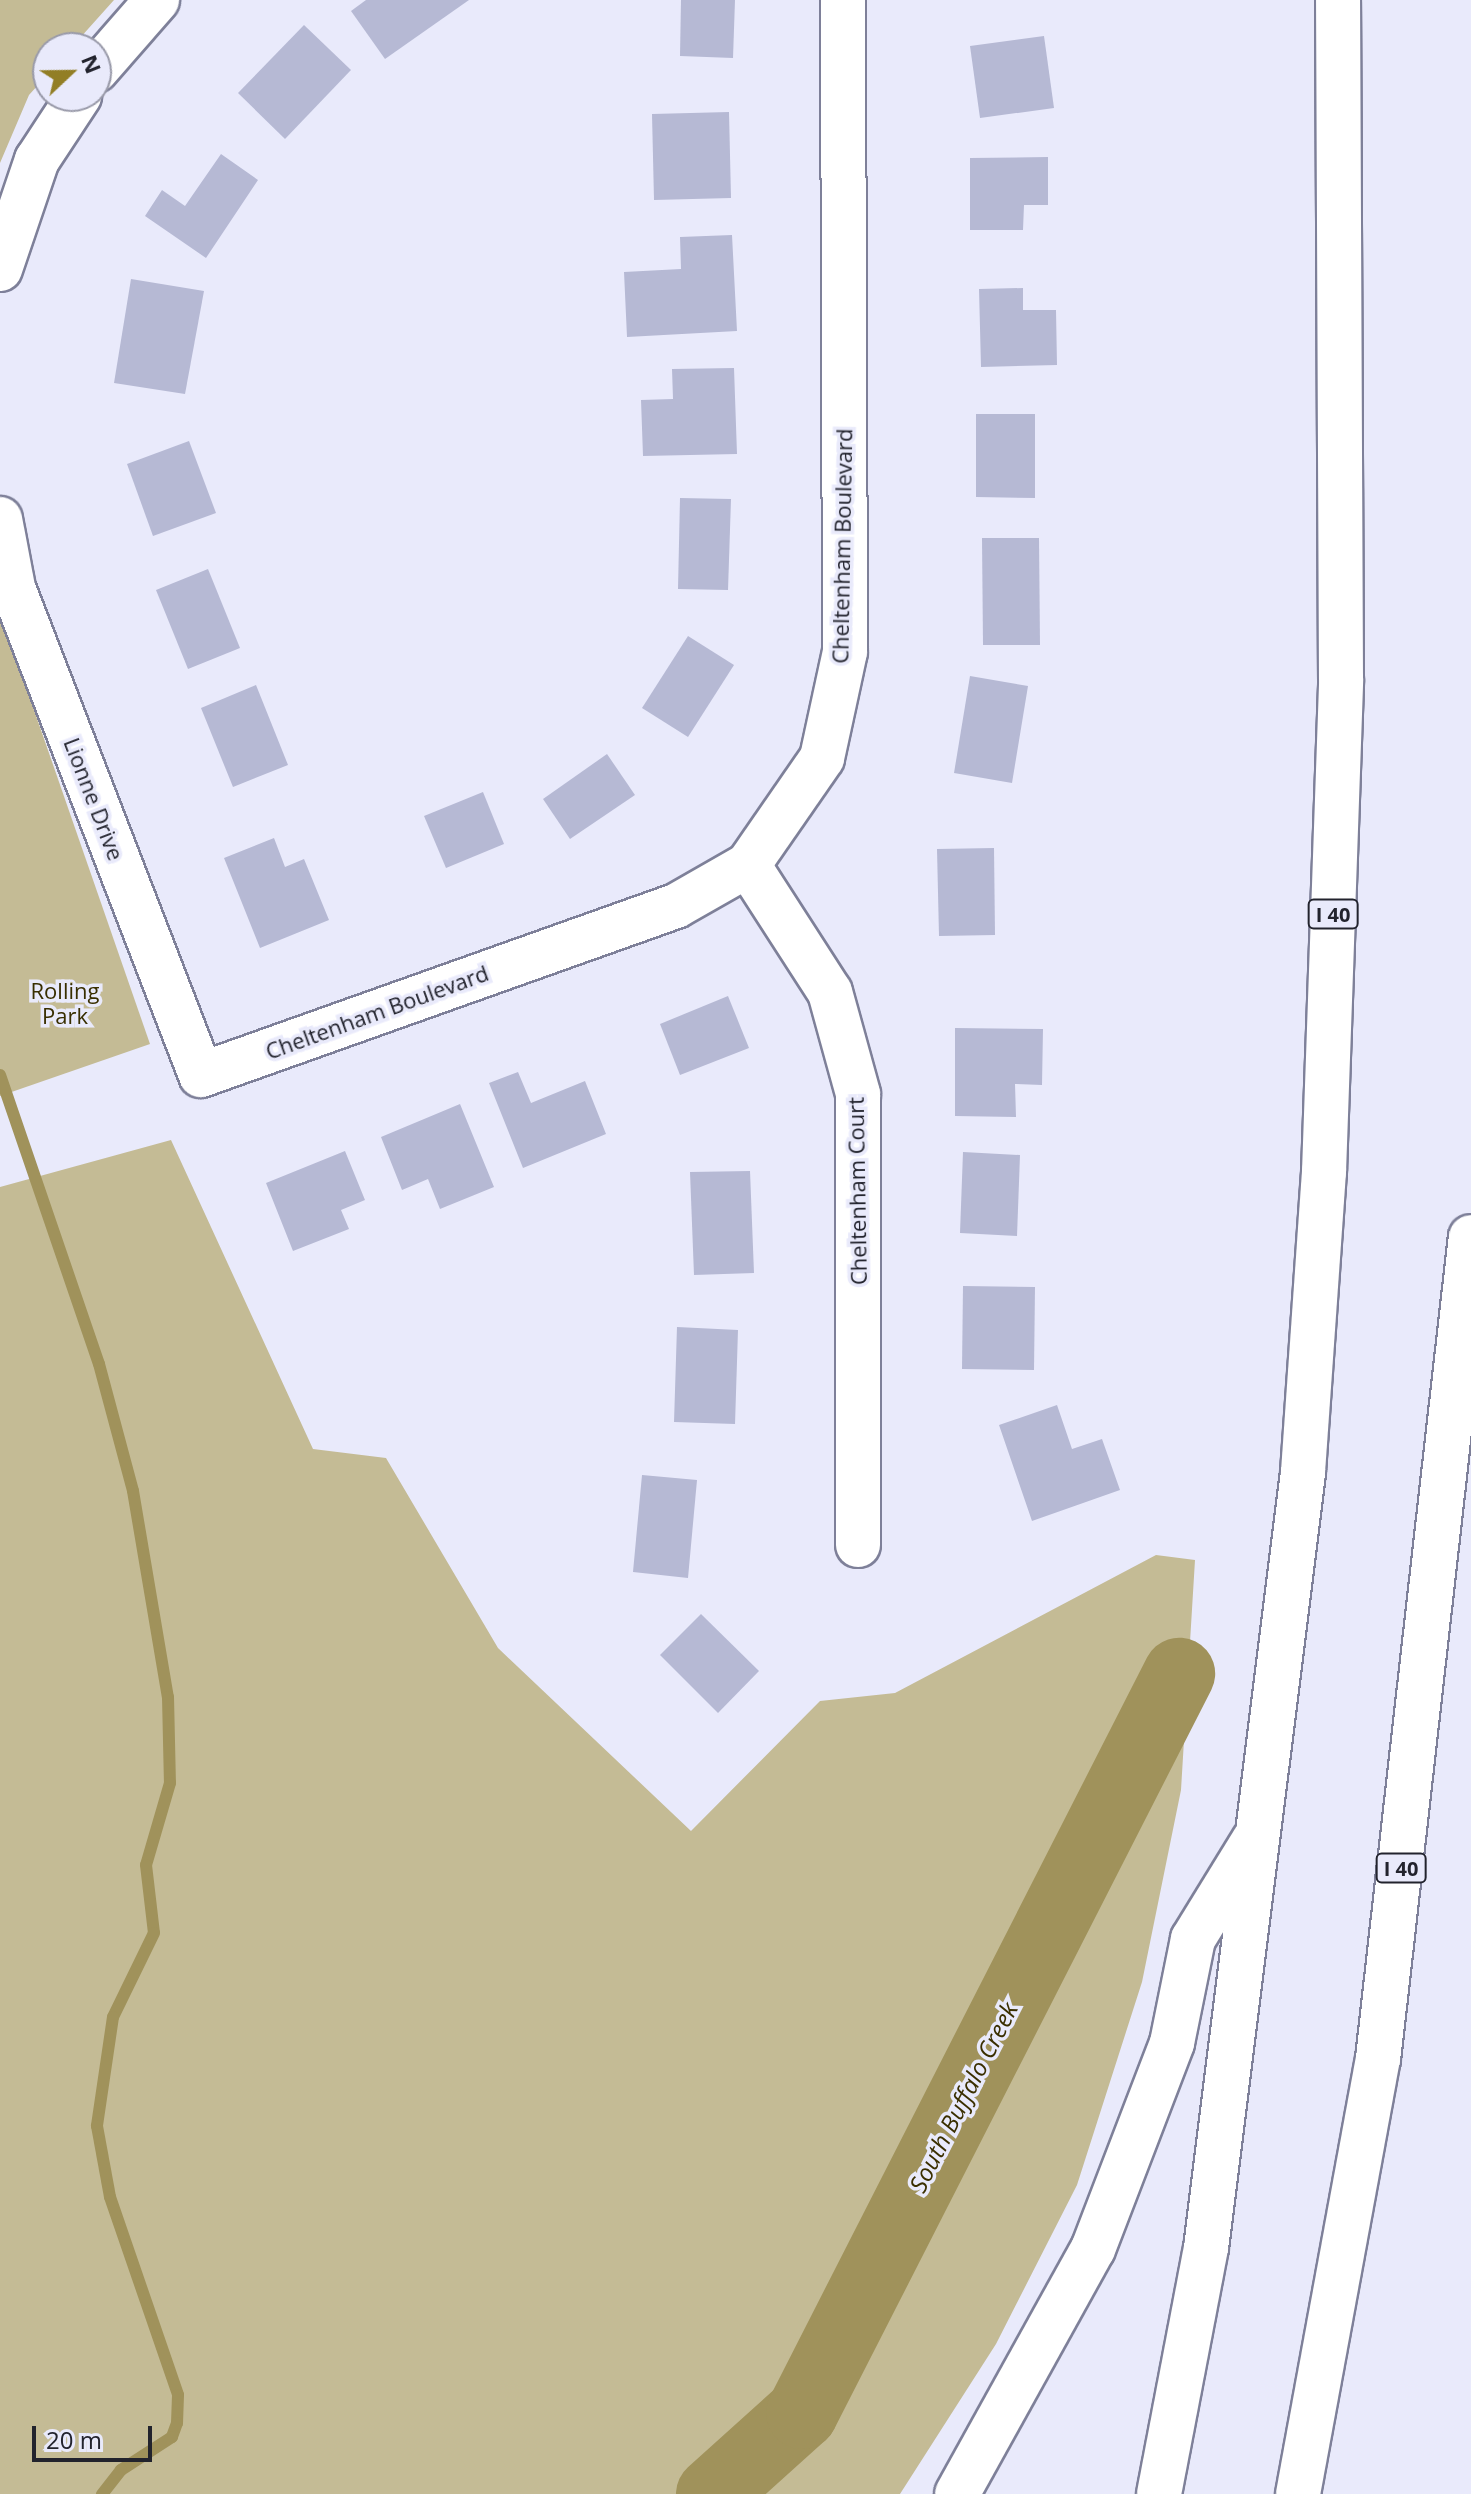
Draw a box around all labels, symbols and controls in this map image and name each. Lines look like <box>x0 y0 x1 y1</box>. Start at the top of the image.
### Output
north arrow <box>32 32 112 112</box>
text: N <box>75 50 110 78</box>
street label: Cheltenham Boulevard <box>827 428 857 664</box>
street label: Lionne Drive <box>59 734 129 864</box>
road number: I 40 <box>1307 898 1359 930</box>
street label: Cheltenham Boulevard <box>262 959 492 1065</box>
park label: Rolling Park <box>31 977 99 1028</box>
street label: Cheltenham Court <box>842 1097 872 1285</box>
road number: I 40 <box>1375 1852 1427 1884</box>
water label: South Buffalo Creek <box>903 1997 1023 2197</box>
scale bar <box>36 2410 156 2460</box>
text: 20 m <box>46 2423 102 2456</box>

